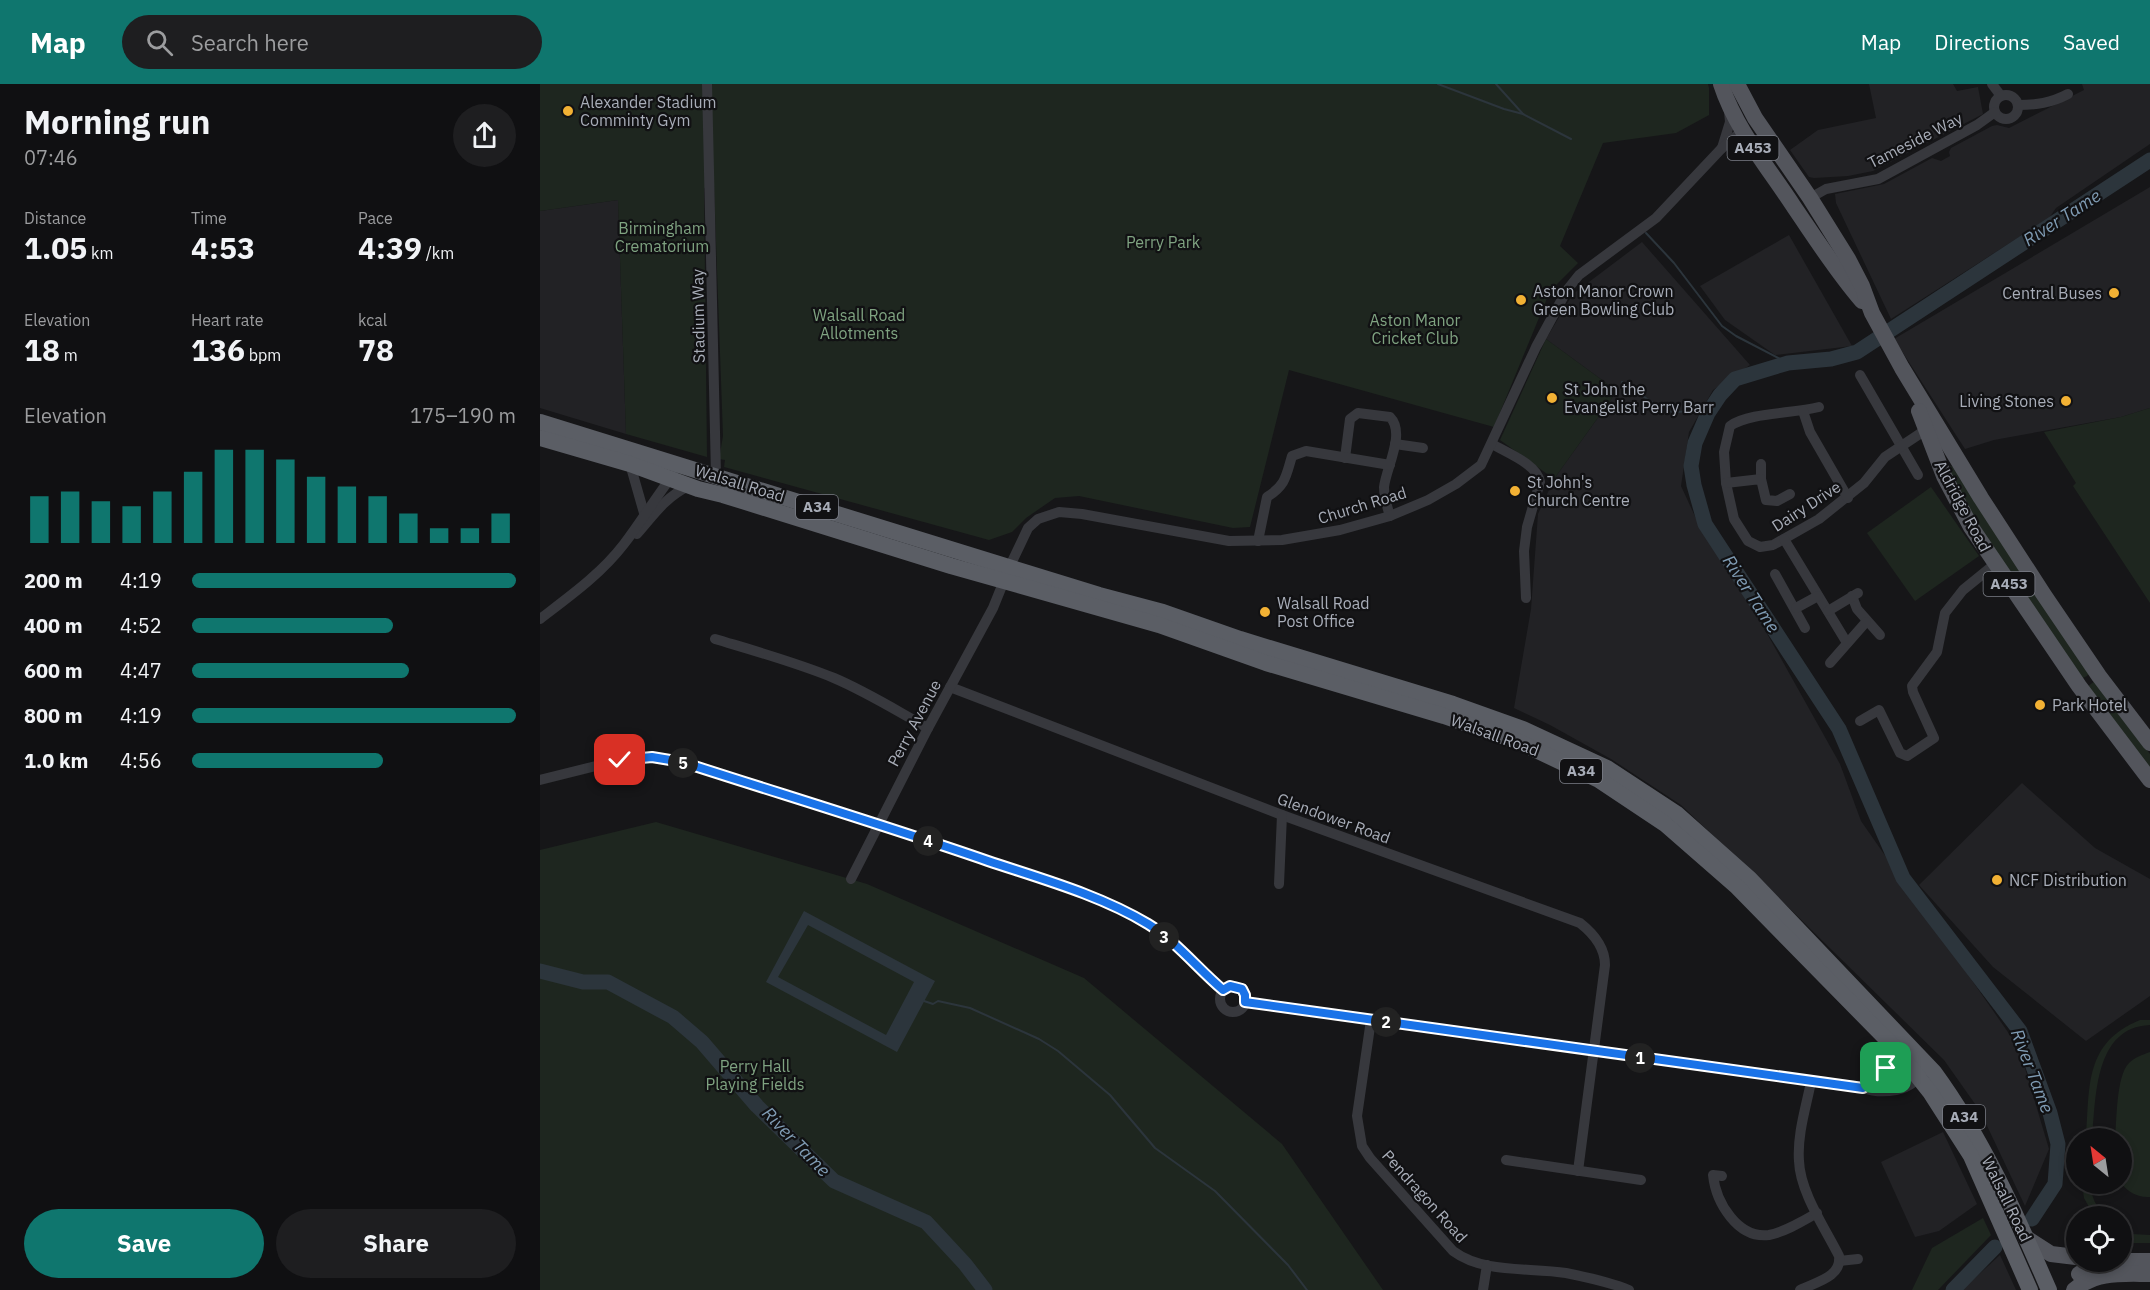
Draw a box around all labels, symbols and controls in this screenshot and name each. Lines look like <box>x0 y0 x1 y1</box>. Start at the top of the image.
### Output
search box <box>122 15 542 69</box>
text: Map <box>30 24 86 61</box>
icon: search <box>143 26 176 59</box>
text: Search here <box>191 28 309 57</box>
text: Map <box>1861 28 1901 56</box>
text: Directions <box>1934 28 2030 56</box>
text: Saved <box>2063 28 2120 56</box>
place label: Alexander Stadium Comminty Gym <box>580 92 716 130</box>
text: Morning run <box>24 100 210 143</box>
button: share <box>453 104 516 167</box>
marker: Alexander Stadium Comminty Gym <box>561 104 575 118</box>
street label: Tameside Way <box>1864 108 1966 172</box>
road number: A453 <box>1728 136 1778 160</box>
text: 07:46 <box>24 144 78 171</box>
water label: River Tame <box>2018 184 2105 251</box>
text: Distance <box>24 208 86 228</box>
text: Time <box>191 208 227 228</box>
text: Pace <box>358 208 393 228</box>
park label: Birmingham Crematorium <box>615 218 709 256</box>
text: 1.05 <box>24 228 87 267</box>
text: 4:53 <box>191 228 255 267</box>
text: 4:39 <box>358 228 422 267</box>
park label: Perry Park <box>1126 232 1201 252</box>
text: km <box>87 243 114 263</box>
text: /km <box>422 243 454 263</box>
street label: Stadium Way <box>687 269 709 363</box>
place label: Aston Manor Crown Green Bowling Club <box>1533 281 1674 319</box>
place label: Central Buses <box>2002 283 2102 303</box>
marker: Central Buses <box>2107 286 2121 300</box>
marker: Aston Manor Crown Green Bowling Club <box>1514 293 1528 307</box>
park label: Walsall Road Allotments <box>813 305 905 343</box>
text: Elevation <box>24 310 90 330</box>
text: Heart rate <box>191 310 264 330</box>
text: kcal <box>358 310 387 330</box>
park label: Aston Manor Cricket Club <box>1370 310 1461 348</box>
text: 18 <box>24 330 60 369</box>
text: 136 <box>191 330 245 369</box>
text: 78 <box>358 330 394 369</box>
text: m <box>60 345 78 365</box>
text: bpm <box>245 345 281 365</box>
place label: St John the Evangelist Perry Barr <box>1564 379 1714 417</box>
marker: St John the Evangelist Perry Barr <box>1545 391 1559 405</box>
place label: Living Stones <box>1959 391 2054 411</box>
marker: Living Stones <box>2059 394 2073 408</box>
text: Elevation <box>24 402 107 429</box>
text: 175–190 m <box>410 402 516 429</box>
street label: Aldridge Road <box>1931 457 1995 555</box>
street label: Walsall Road <box>693 460 787 506</box>
place label: St John's Church Centre <box>1527 472 1630 510</box>
street label: Dairy Drive <box>1768 476 1844 536</box>
street label: Church Road <box>1315 482 1409 528</box>
marker: St John's Church Centre <box>1508 484 1522 498</box>
road number: A34 <box>796 495 838 519</box>
water label: River Tame <box>1718 550 1785 637</box>
text: 200 m <box>24 567 83 594</box>
text: 4:19 <box>120 567 162 594</box>
road number: A453 <box>1984 572 2034 596</box>
place label: Walsall Road Post Office <box>1277 593 1370 631</box>
marker: Walsall Road Post Office <box>1258 605 1272 619</box>
text: 400 m <box>24 612 83 639</box>
text: 4:52 <box>120 612 162 639</box>
text: 600 m <box>24 657 83 684</box>
text: 4:47 <box>120 657 162 684</box>
street label: Perry Avenue <box>883 676 945 770</box>
place label: Park Hotel <box>2052 695 2127 715</box>
marker: Park Hotel <box>2033 698 2047 712</box>
text: 800 m <box>24 702 83 729</box>
text: 4:19 <box>120 702 162 729</box>
street label: Walsall Road <box>1448 710 1542 760</box>
pin <box>594 734 645 785</box>
icon: check <box>603 743 636 776</box>
text: 1.0 km <box>24 747 88 774</box>
text: 4:56 <box>120 747 162 774</box>
pin: 5 <box>668 748 698 778</box>
text: 5 <box>678 753 688 773</box>
road number: A34 <box>1560 759 1602 783</box>
street label: Glendower Road <box>1275 788 1393 848</box>
pin: 4 <box>913 826 943 856</box>
text: 4 <box>923 831 933 851</box>
place label: NCF Distribution <box>2009 870 2127 890</box>
marker: NCF Distribution <box>1990 873 2004 887</box>
pin: 3 <box>1149 922 1179 952</box>
text: 3 <box>1159 927 1169 947</box>
pin: 2 <box>1371 1007 1401 1037</box>
text: 2 <box>1381 1012 1391 1032</box>
water label: River Tame <box>2006 1025 2059 1116</box>
pin <box>1860 1042 1911 1093</box>
pin: 1 <box>1625 1043 1655 1073</box>
text: 1 <box>1635 1048 1645 1068</box>
icon: arrive <box>1869 1051 1902 1084</box>
park label: Perry Hall Playing Fields <box>706 1056 804 1094</box>
water label: River Tame <box>757 1102 835 1181</box>
road number: A34 <box>1943 1105 1985 1129</box>
north arrow <box>2066 1128 2132 1194</box>
map controls <box>2066 1128 2132 1272</box>
street label: Pendragon Road <box>1378 1146 1472 1246</box>
street label: Walsall Road <box>1978 1153 2036 1245</box>
button: locate <box>2066 1206 2132 1272</box>
button: Save <box>24 1209 264 1278</box>
button: Share <box>276 1209 516 1278</box>

